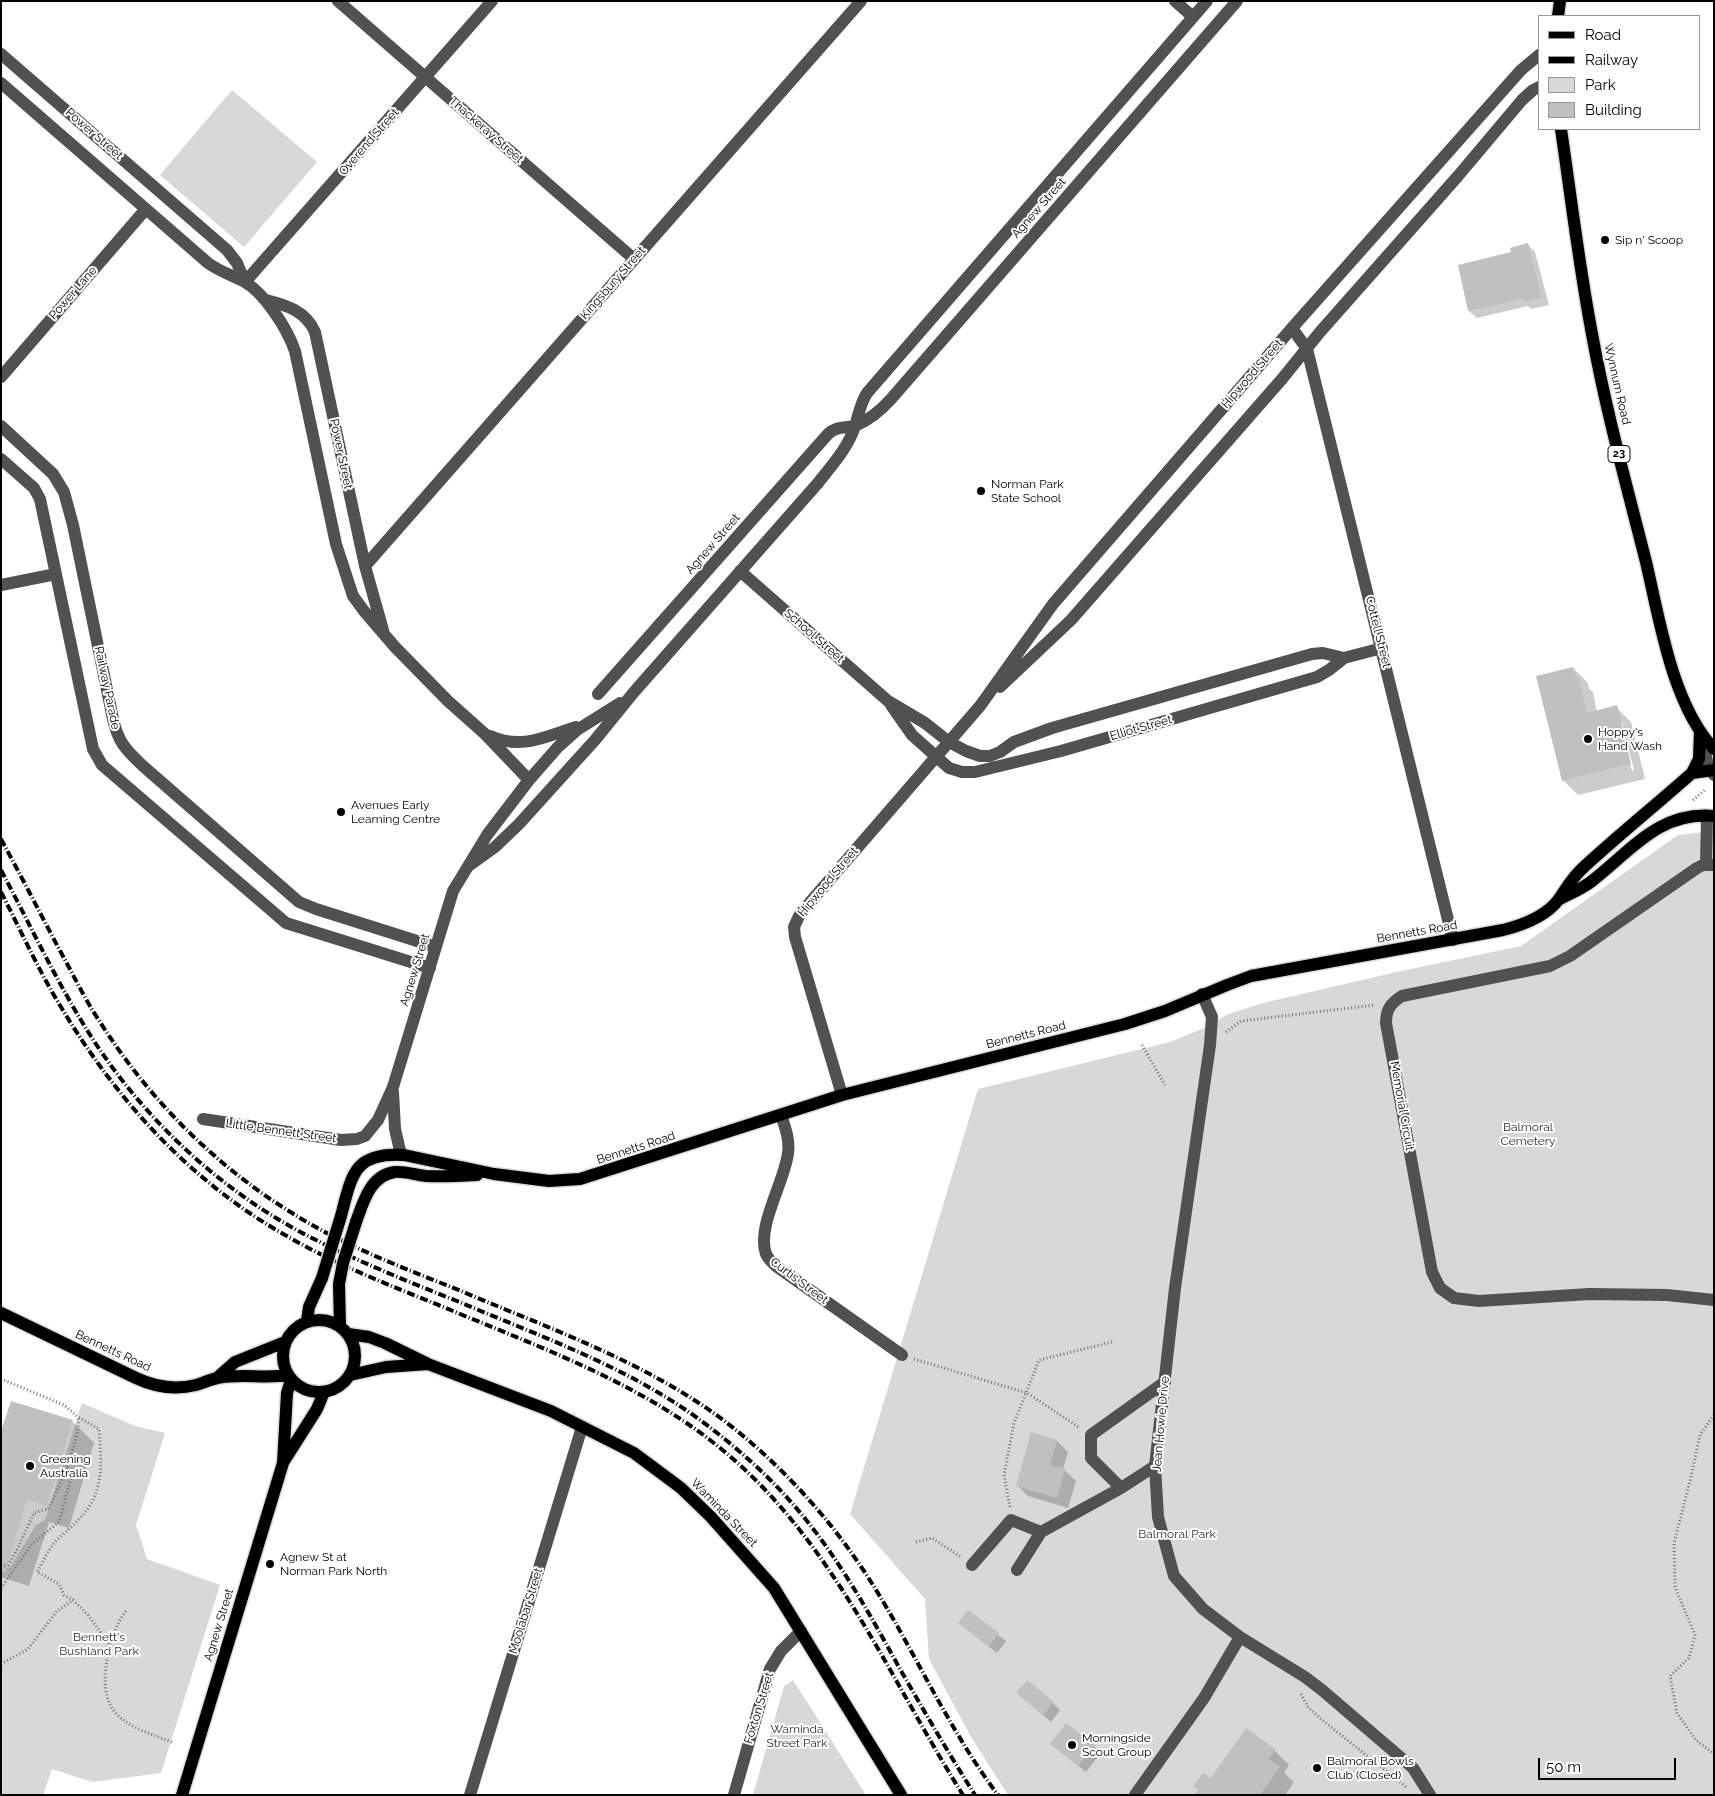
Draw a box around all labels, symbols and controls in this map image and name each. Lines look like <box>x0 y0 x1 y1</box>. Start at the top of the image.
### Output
legend <box>1538 15 1700 130</box>
text: Road <box>1585 26 1621 44</box>
text: Railway <box>1585 51 1638 69</box>
text: Park <box>1585 76 1616 94</box>
street label: Thackeray Street <box>446 94 526 166</box>
text: Building <box>1585 101 1642 119</box>
street label: Power Street <box>62 105 126 163</box>
street label: Overend Street <box>336 106 402 178</box>
street label: Agnew Street <box>1009 175 1069 241</box>
place label: Sip n' Scoop <box>1615 233 1683 247</box>
marker: Sip n' Scoop <box>1599 234 1611 246</box>
street label: Kingsbury Street <box>577 244 649 322</box>
street label: Power Lane <box>46 263 100 323</box>
street label: Hipwood Street <box>1218 337 1286 411</box>
street label: Wynnum Road <box>1601 342 1633 426</box>
street label: Power Street <box>327 418 355 490</box>
road number: 23 <box>1608 446 1630 462</box>
place label: Norman Park State School <box>991 477 1064 505</box>
marker: Norman Park State School <box>975 485 987 497</box>
street label: Agnew Street <box>683 511 743 577</box>
street label: Cottell Street <box>1362 595 1394 669</box>
street label: School Street <box>781 606 847 666</box>
street label: Railway Parade <box>91 645 123 731</box>
street label: Elliot Street <box>1108 712 1174 744</box>
place label: Hoppy's Hand Wash <box>1598 725 1662 753</box>
marker: Hoppy's Hand Wash <box>1582 733 1594 745</box>
place label: Avenues Early Learning Centre <box>351 798 440 826</box>
marker: Avenues Early Learning Centre <box>335 806 347 818</box>
street label: Hipwood Street <box>795 844 861 920</box>
street label: Bennetts Road <box>1376 918 1458 946</box>
street label: Agnew Street <box>397 932 433 1008</box>
street label: Bennetts Road <box>985 1018 1067 1052</box>
street label: Memorial Circuit <box>1387 1060 1417 1152</box>
street label: Little Bennett Street <box>225 1116 337 1146</box>
park label: Balmoral Cemetery <box>1501 1120 1555 1148</box>
street label: Bennetts Road <box>595 1129 677 1167</box>
street label: Curtis Street <box>767 1255 831 1307</box>
street label: Bennetts Road <box>73 1327 153 1375</box>
street label: Jean Howie Drive <box>1150 1376 1172 1472</box>
place label: Greening Australia <box>40 1452 91 1480</box>
marker: Greening Australia <box>24 1460 36 1472</box>
street label: Waminda Street <box>688 1476 760 1550</box>
park label: Balmoral Park <box>1138 1527 1216 1541</box>
place label: Agnew St at Norman Park North <box>280 1550 387 1578</box>
marker: Agnew St at Norman Park North <box>264 1558 276 1570</box>
street label: Moolabar Street <box>506 1566 546 1656</box>
street label: Agnew Street <box>201 1587 237 1663</box>
park label: Bennett's Bushland Park <box>59 1630 139 1658</box>
street label: Foxton Street <box>741 1671 777 1745</box>
park label: Waminda Street Park <box>767 1722 827 1750</box>
place label: Morningside Scout Group <box>1082 1731 1151 1759</box>
marker: Morningside Scout Group <box>1066 1739 1078 1751</box>
scale bar <box>1540 1748 1678 1780</box>
place label: Balmoral Bowls Club (Closed) <box>1327 1754 1414 1782</box>
text: 50 m <box>1546 1758 1581 1776</box>
marker: Balmoral Bowls Club (Closed) <box>1311 1762 1323 1774</box>

